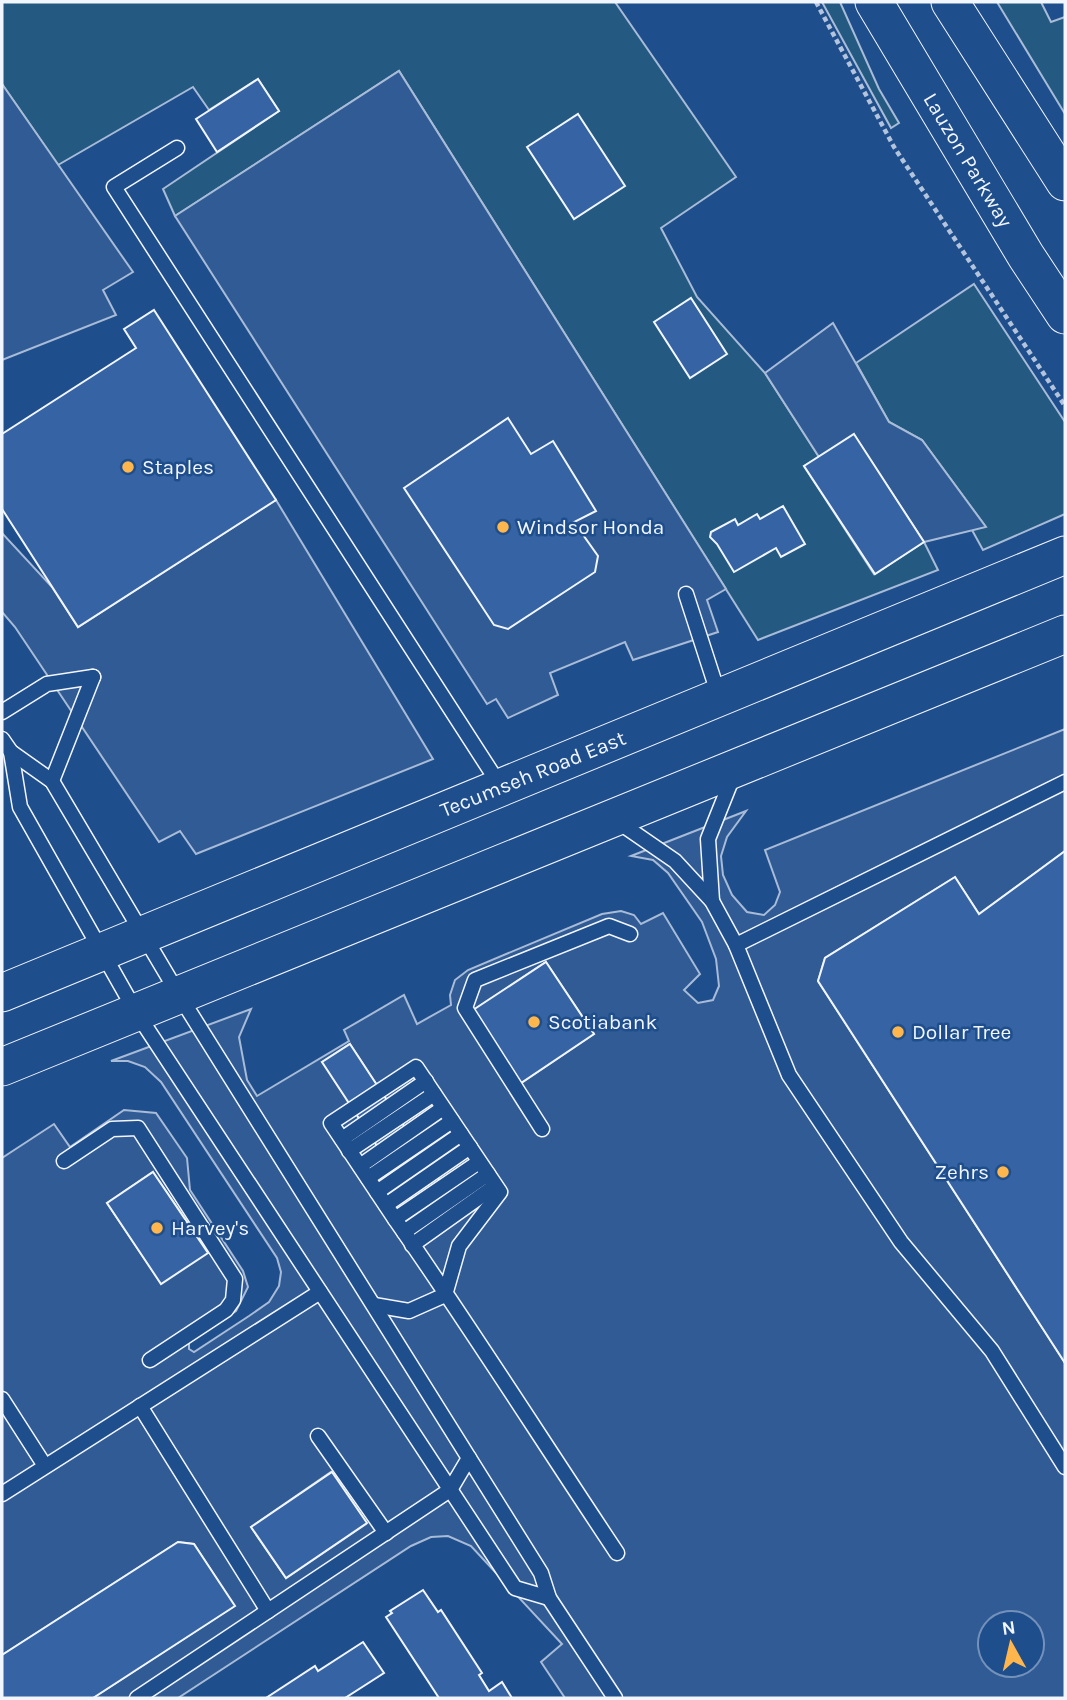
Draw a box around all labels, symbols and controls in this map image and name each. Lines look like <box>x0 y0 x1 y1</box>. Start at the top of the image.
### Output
street label: Lauzon Parkway <box>918 89 1018 232</box>
place label: Staples <box>142 455 214 479</box>
marker: Staples <box>120 459 136 475</box>
place label: Windsor Honda <box>517 515 664 539</box>
marker: Windsor Honda <box>495 519 511 535</box>
street label: Tecumseh Road East <box>437 726 629 822</box>
place label: Scotiabank <box>548 1010 657 1034</box>
marker: Scotiabank <box>526 1014 542 1030</box>
place label: Dollar Tree <box>912 1020 1011 1044</box>
marker: Dollar Tree <box>890 1024 906 1040</box>
place label: Zehrs <box>934 1160 989 1184</box>
marker: Zehrs <box>995 1164 1011 1180</box>
place label: Harvey's <box>171 1216 249 1240</box>
marker: Harvey's <box>149 1220 165 1236</box>
north arrow <box>976 1609 1046 1679</box>
text: N <box>1000 1616 1017 1640</box>

